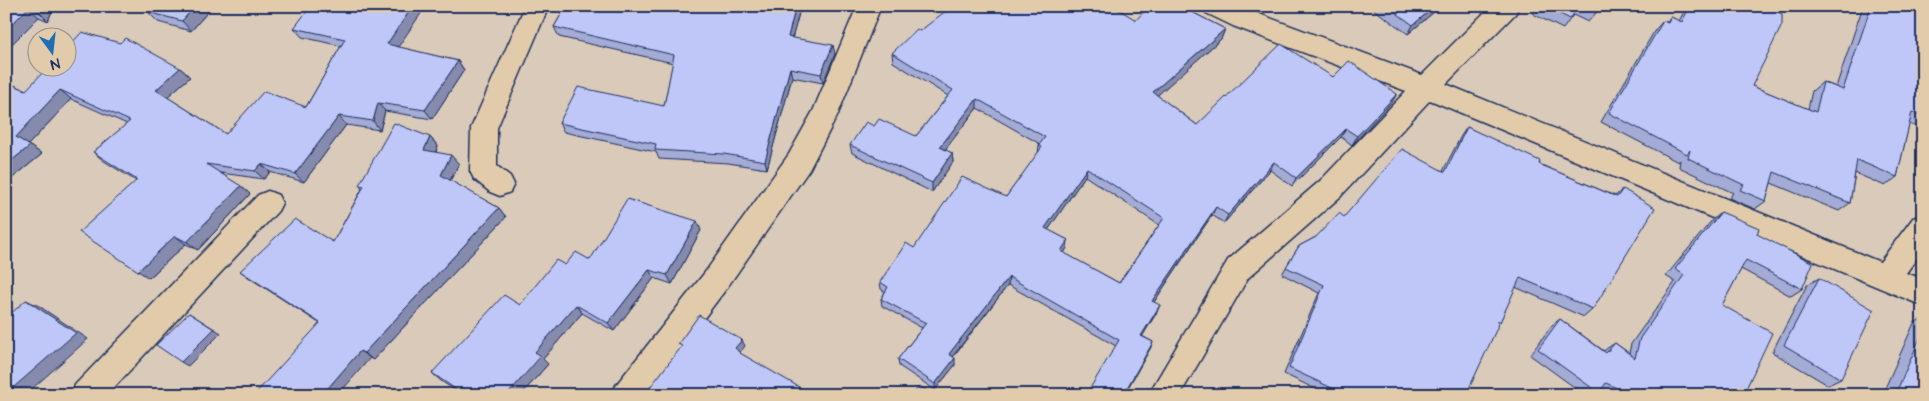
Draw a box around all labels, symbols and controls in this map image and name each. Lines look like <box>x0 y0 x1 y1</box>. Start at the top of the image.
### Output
north arrow <box>28 28 78 78</box>
text: N <box>48 53 62 74</box>

